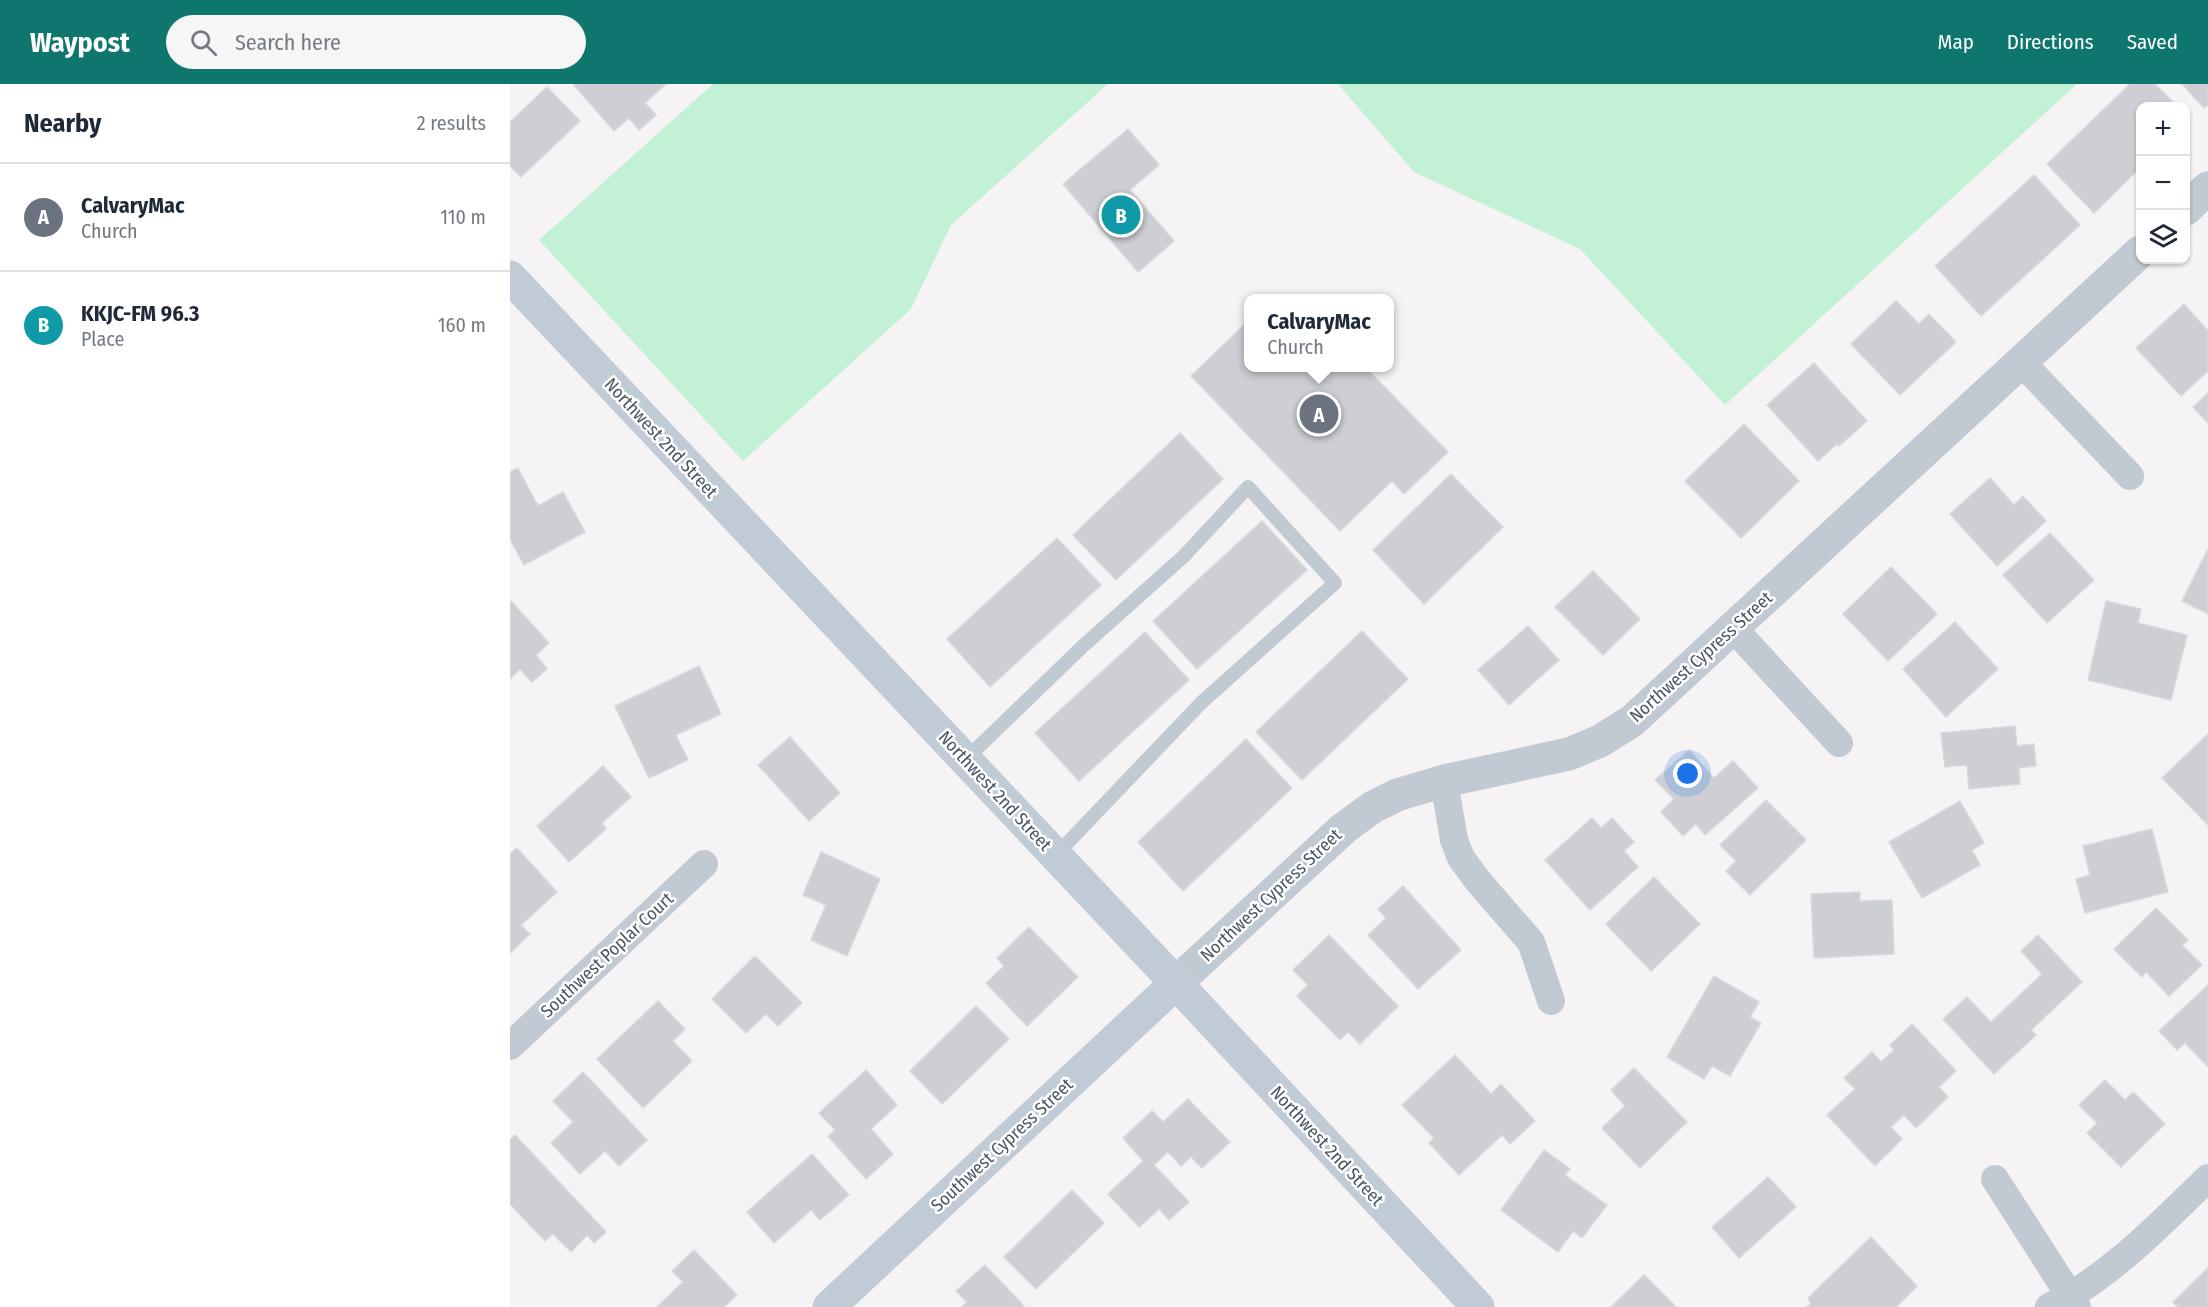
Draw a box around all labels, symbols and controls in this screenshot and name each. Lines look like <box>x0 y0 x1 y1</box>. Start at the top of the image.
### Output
search box <box>166 15 586 69</box>
text: Waypost <box>30 26 130 59</box>
icon: search <box>187 26 220 59</box>
text: Search here <box>235 29 341 56</box>
text: Map <box>1937 29 1974 55</box>
text: Directions <box>2007 29 2094 55</box>
text: Saved <box>2127 29 2178 55</box>
map controls <box>2136 102 2190 264</box>
button: + <box>2136 102 2190 156</box>
text: Nearby <box>24 108 101 139</box>
text: 2 results <box>417 111 486 135</box>
button: − <box>2136 156 2190 210</box>
text: CalvaryMac <box>81 192 185 219</box>
pin: B <box>1102 192 1140 238</box>
text: A <box>38 205 49 229</box>
text: 110 m <box>440 205 486 229</box>
button: layers <box>2136 210 2190 264</box>
text: Church <box>81 219 137 243</box>
popup <box>1244 294 1394 372</box>
text: KKJC-FM 96.3 <box>81 300 199 327</box>
text: CalvaryMac <box>1267 308 1371 335</box>
text: B <box>38 313 49 337</box>
text: 160 m <box>438 313 486 337</box>
text: Place <box>81 327 124 351</box>
text: Church <box>1267 335 1324 359</box>
street label: Northwest 2nd Street <box>600 373 722 503</box>
pin: A <box>1300 392 1338 436</box>
street label: Northwest Cypress Street <box>1625 587 1777 727</box>
street label: Northwest 2nd Street <box>934 726 1056 856</box>
your location <box>1673 759 1702 788</box>
street label: Northwest Cypress Street <box>1196 824 1346 966</box>
street label: Southwest Poplar Court <box>536 888 678 1022</box>
street label: Southwest Cypress Street <box>927 1073 1078 1216</box>
street label: Northwest 2nd Street <box>1266 1081 1388 1211</box>

